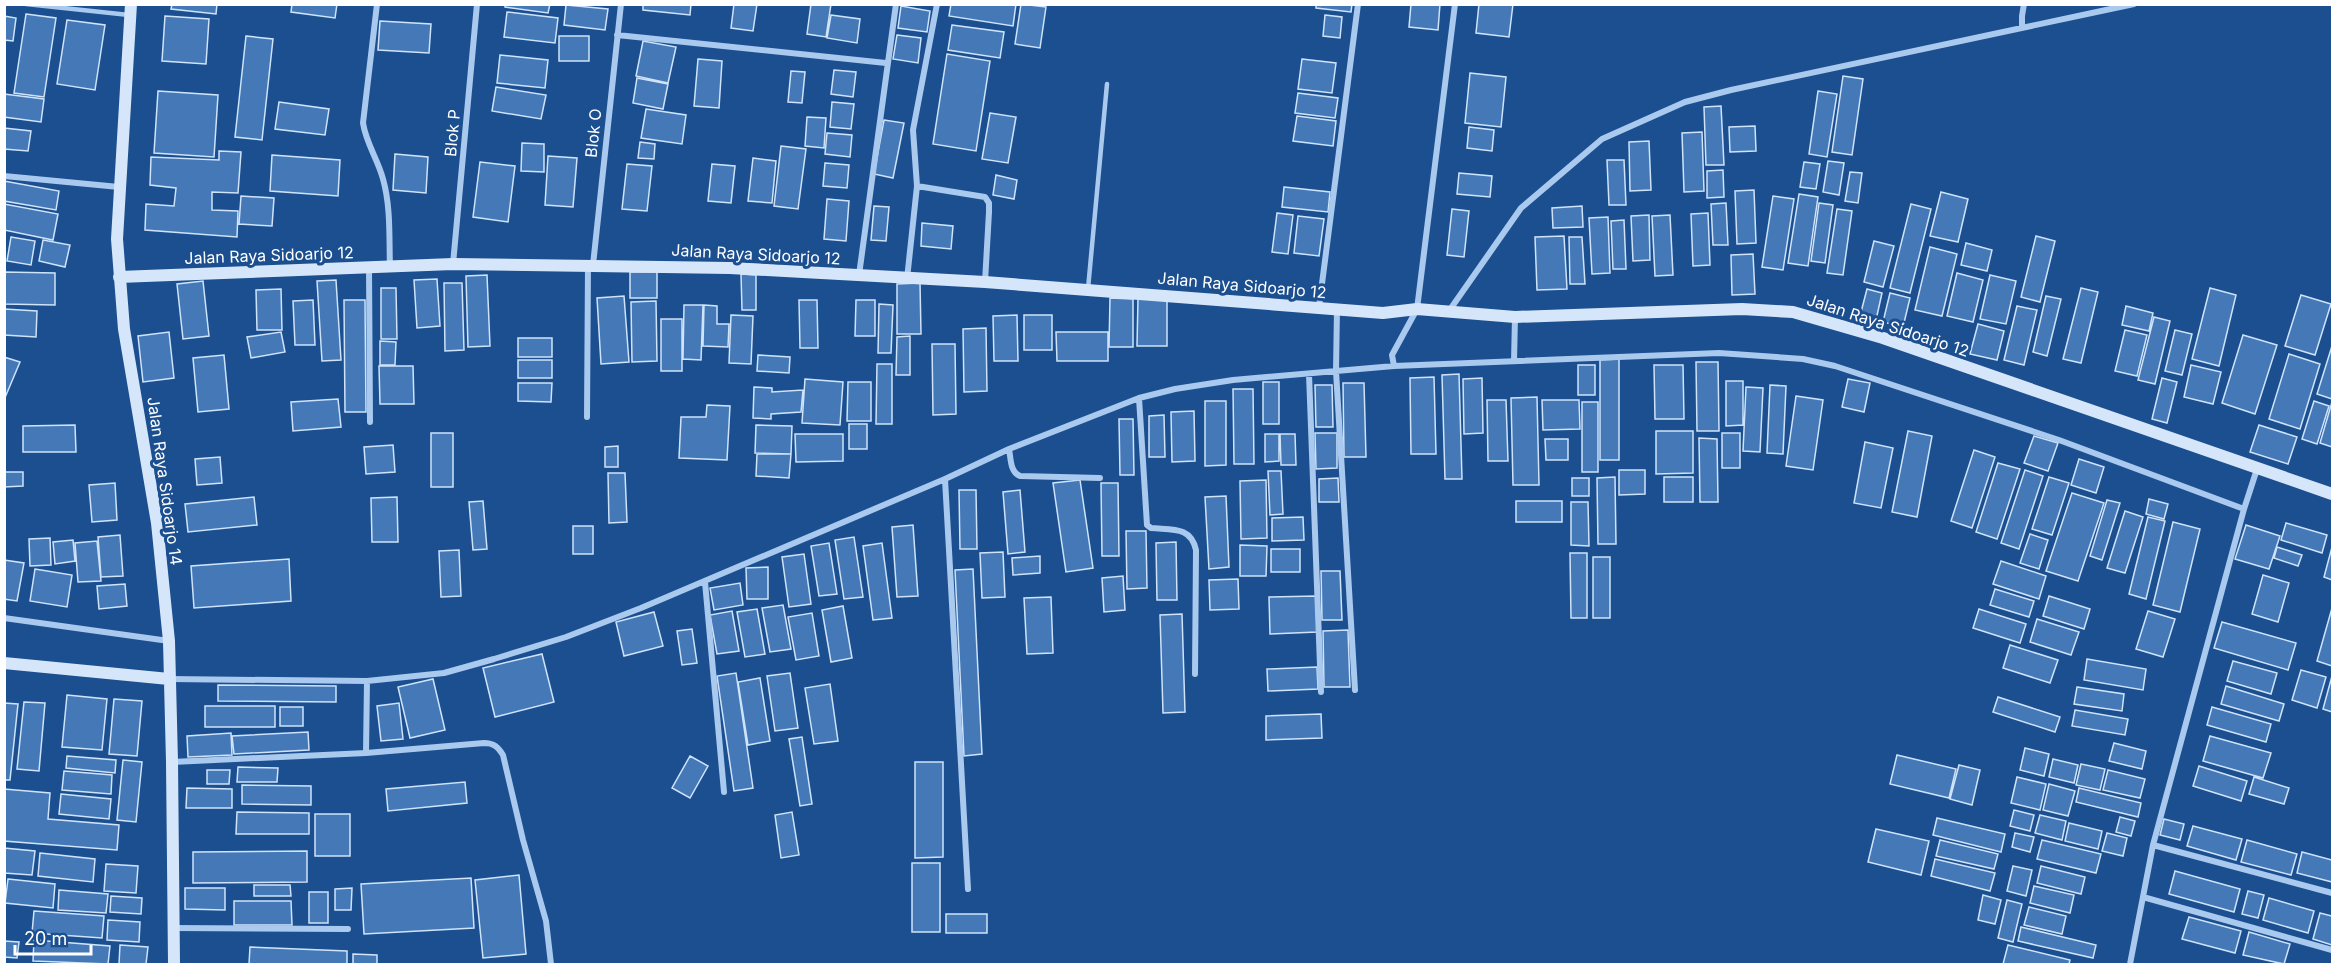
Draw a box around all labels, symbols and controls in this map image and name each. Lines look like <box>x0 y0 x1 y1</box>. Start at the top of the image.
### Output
street label: Blok O <box>580 107 606 159</box>
street label: Blok P <box>440 108 464 158</box>
street label: Jalan Raya Sidoarjo 12 <box>671 240 841 268</box>
street label: Jalan Raya Sidoarjo 12 <box>184 242 354 268</box>
street label: Jalan Raya Sidoarjo 12 <box>1157 268 1327 302</box>
street label: Jalan Raya Sidoarjo 12 <box>1804 289 1972 361</box>
street label: Jalan Raya Sidoarjo 14 <box>143 395 187 567</box>
scale bar <box>15 918 92 956</box>
text: 20 m <box>24 928 67 949</box>

